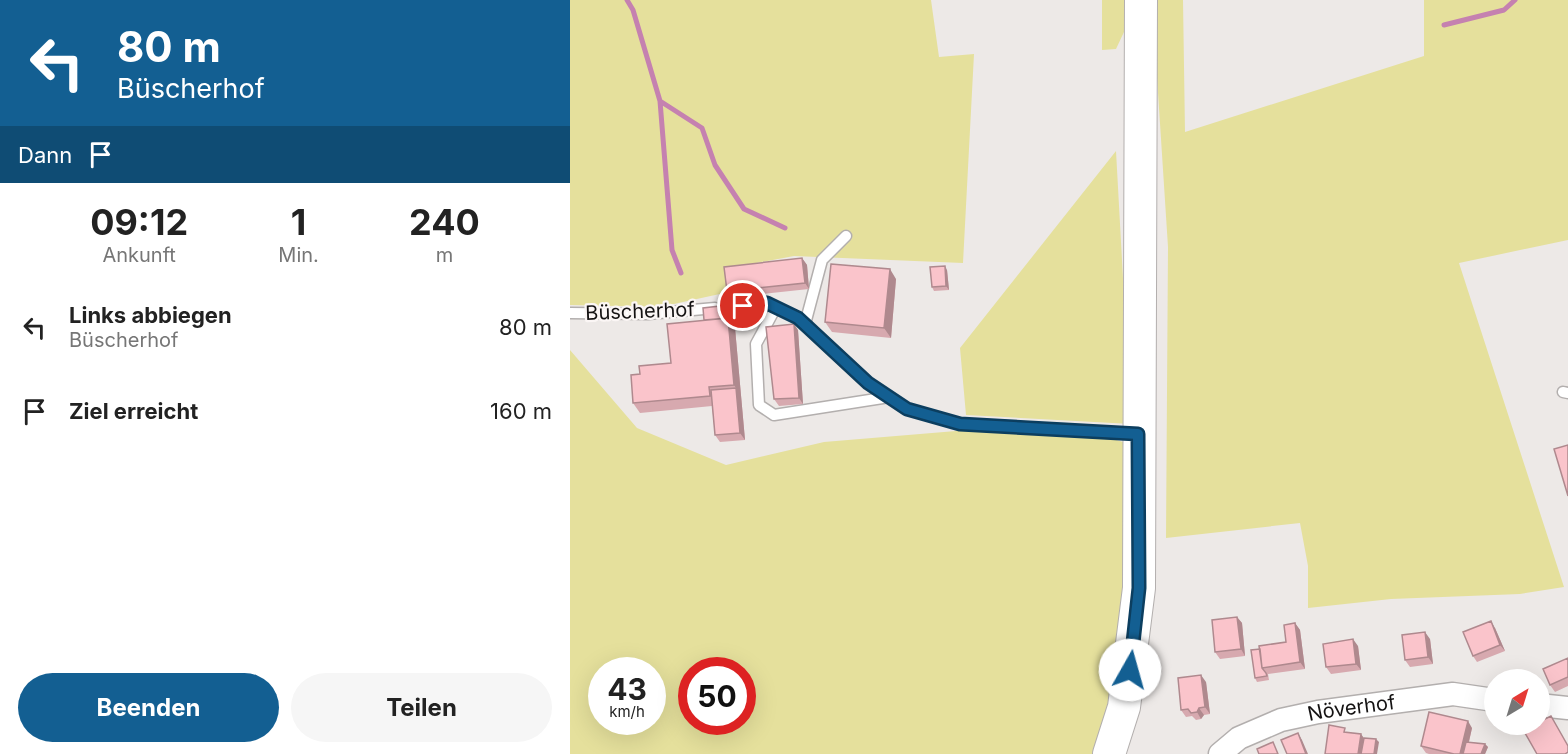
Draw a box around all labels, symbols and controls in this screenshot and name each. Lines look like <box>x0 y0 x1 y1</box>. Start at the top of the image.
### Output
text: 80 m <box>117 21 221 72</box>
icon: left <box>18 24 96 102</box>
text: Büscherhof <box>117 72 265 105</box>
icon: arrive <box>84 138 117 171</box>
text: Dann <box>18 142 72 168</box>
text: 09:12 <box>90 200 188 244</box>
text: 1 <box>291 200 306 244</box>
text: 240 <box>409 200 480 244</box>
text: Ankunft <box>102 243 176 267</box>
text: Min. <box>278 243 319 267</box>
text: m <box>436 243 453 267</box>
pin <box>717 280 768 331</box>
icon: arrive <box>726 289 759 322</box>
street label: Büscherhof <box>585 297 696 325</box>
text: Links abbiegen <box>69 302 232 328</box>
icon: left <box>18 311 51 344</box>
text: 80 m <box>499 314 552 340</box>
text: Büscherhof <box>69 328 178 352</box>
icon: arrive <box>18 395 51 428</box>
text: Ziel erreicht <box>69 398 198 424</box>
text: 160 m <box>490 398 552 424</box>
position arrow <box>1098 638 1162 702</box>
speed limit sign: 50 <box>678 657 756 735</box>
north arrow <box>1484 669 1550 735</box>
map controls <box>1484 669 1550 735</box>
text: 43 <box>607 671 647 707</box>
button: Beenden <box>18 673 279 742</box>
button: Teilen <box>291 673 552 742</box>
street label: Növerhof <box>1305 690 1397 726</box>
text: km/h <box>609 702 645 721</box>

